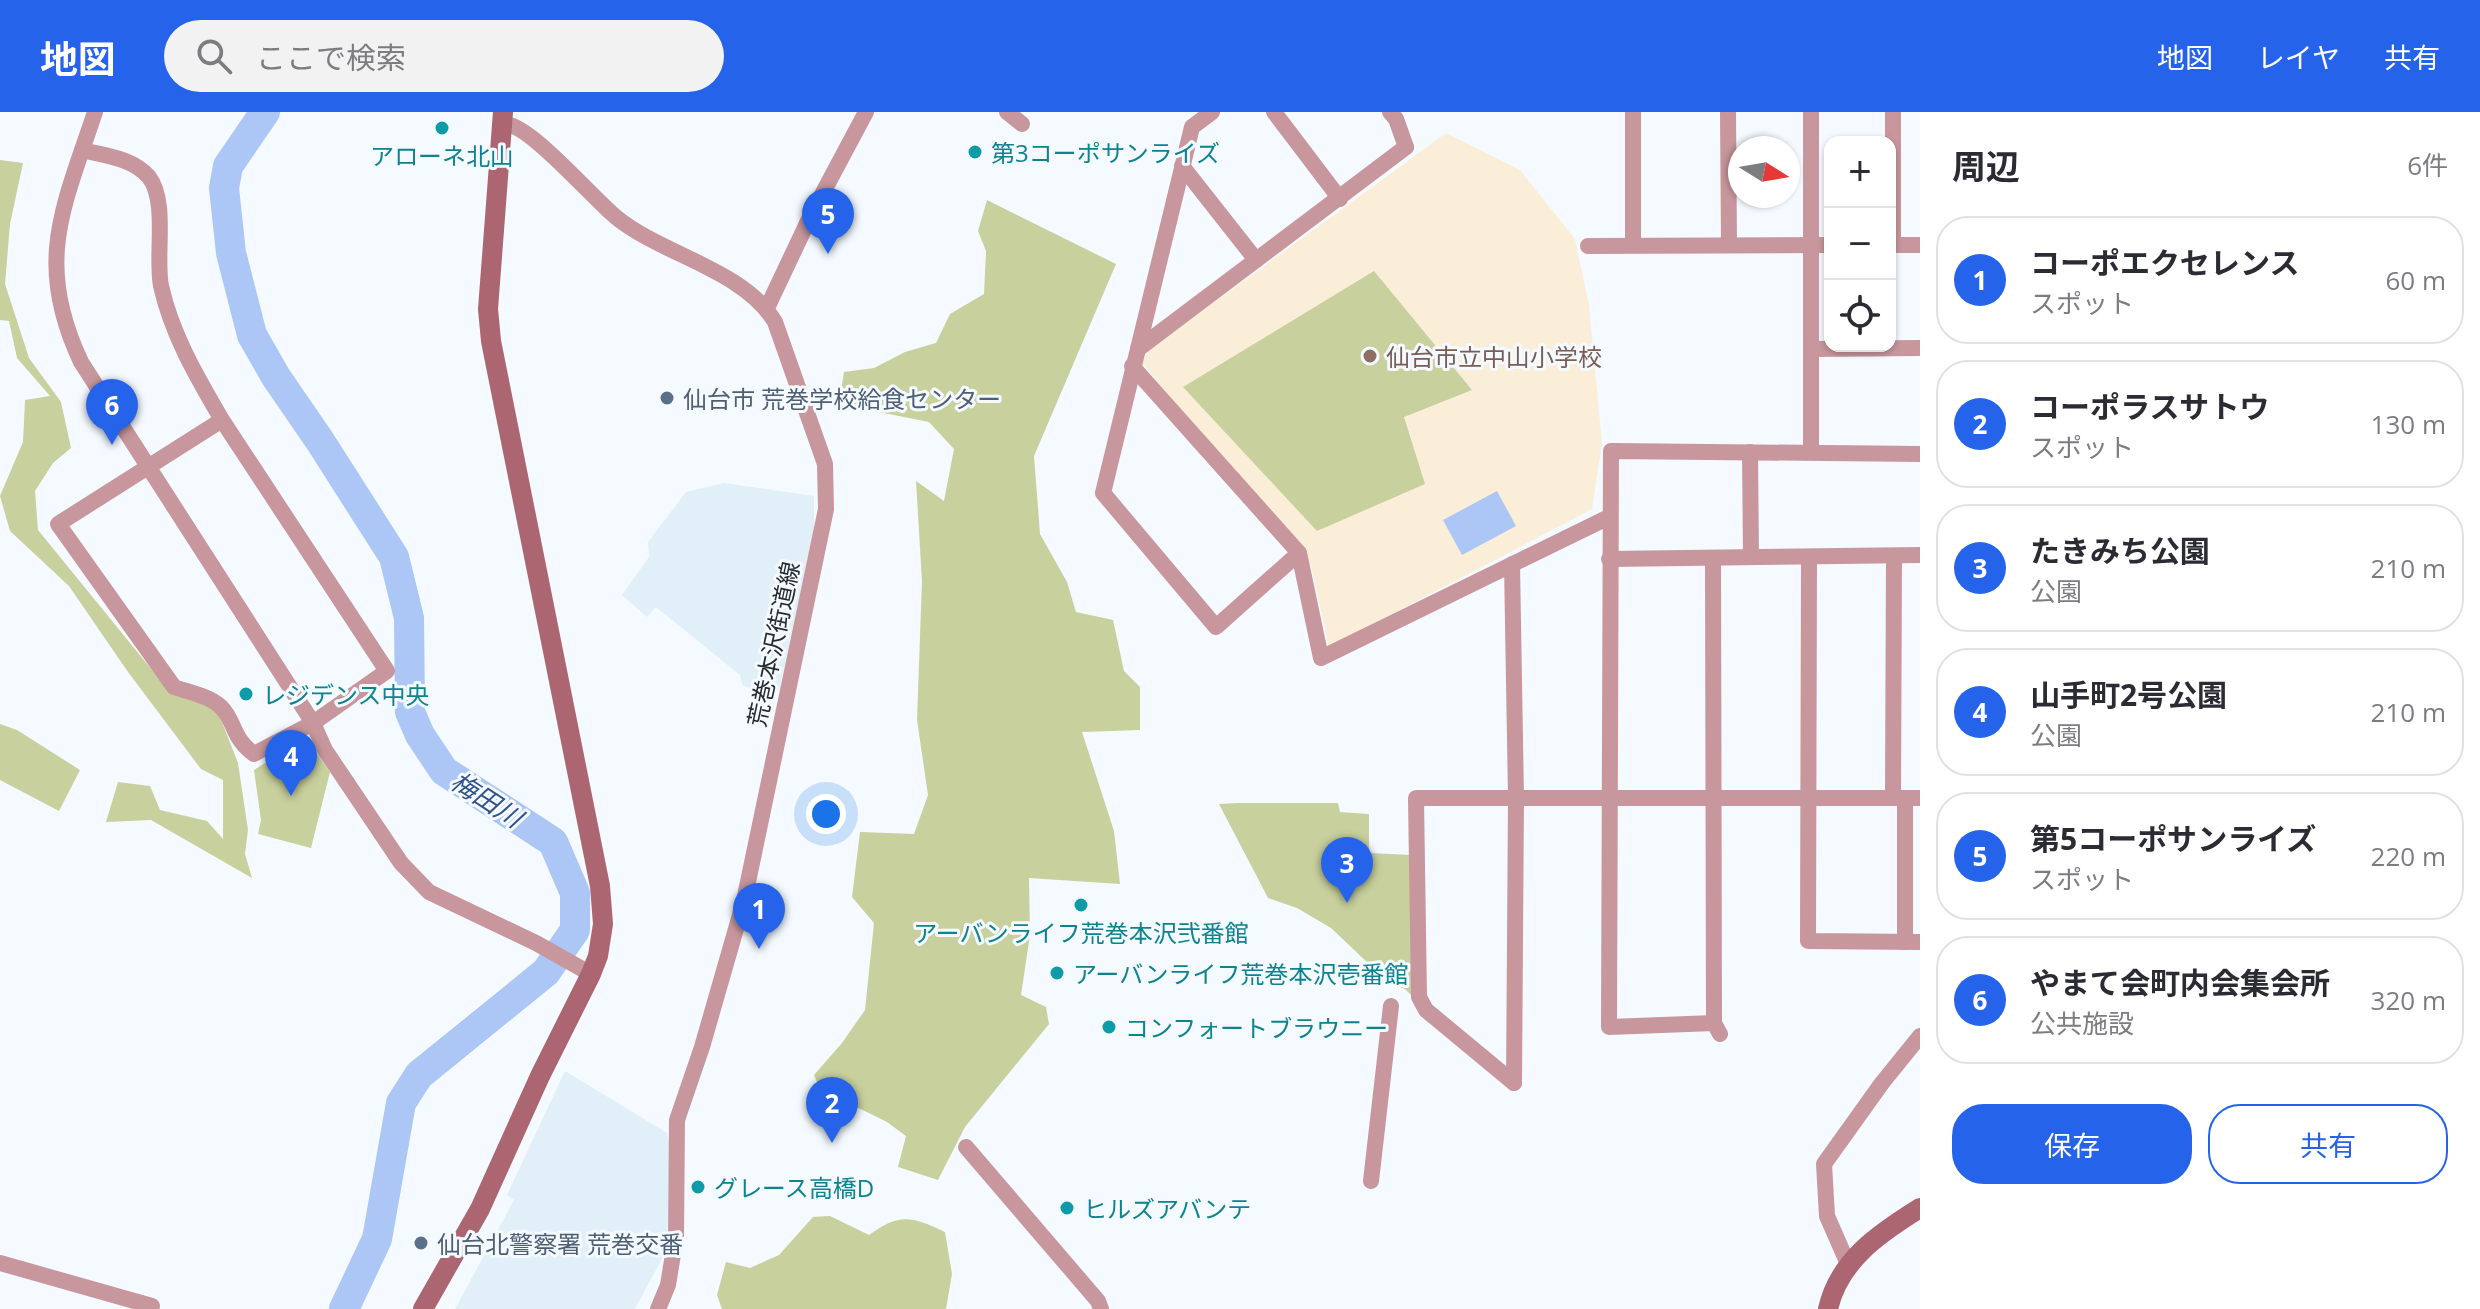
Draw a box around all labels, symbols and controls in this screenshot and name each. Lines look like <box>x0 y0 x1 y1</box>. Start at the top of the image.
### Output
search box <box>164 20 724 92</box>
text: 地図 <box>40 32 116 84</box>
icon: search <box>192 34 236 78</box>
text: ここで検索 <box>256 37 406 78</box>
text: 地図 <box>2157 38 2213 76</box>
text: レイヤ <box>2257 38 2340 76</box>
text: 共有 <box>2384 38 2440 76</box>
marker: アローネ北山 <box>433 119 451 137</box>
place label: 第3コーポサンライズ <box>991 136 1220 169</box>
north arrow <box>1728 136 1800 208</box>
map controls <box>1824 136 1896 352</box>
button: + <box>1824 136 1896 208</box>
place label: アローネ北山 <box>370 139 514 172</box>
marker: 第3コーポサンライズ <box>966 143 984 161</box>
text: 周辺 <box>1952 143 2020 189</box>
text: 6件 <box>2407 147 2448 183</box>
pin: 5 <box>802 188 854 254</box>
button: − <box>1824 208 1896 280</box>
text: コーポエクセレンス <box>2030 242 2299 283</box>
text: 1 <box>1973 262 1987 298</box>
text: 60 m <box>2385 262 2446 298</box>
button: locate <box>1824 280 1896 352</box>
text: スポット <box>2030 285 2134 321</box>
place label: 仙台市立中山小学校 <box>1386 340 1602 373</box>
marker: 仙台市立中山小学校 <box>1361 347 1379 365</box>
pin: 6 <box>86 379 138 445</box>
place label: 仙台市 荒巻学校給食センター <box>683 382 1001 415</box>
text: コーポラスサトウ <box>2030 386 2269 427</box>
marker: 仙台市 荒巻学校給食センター <box>658 389 676 407</box>
text: 2 <box>1973 406 1987 442</box>
text: 130 m <box>2371 406 2446 442</box>
text: スポット <box>2030 429 2134 465</box>
text: たきみち公園 <box>2030 530 2210 571</box>
text: 3 <box>1973 550 1987 586</box>
text: 210 m <box>2371 550 2446 586</box>
street label: 荒巻本沢街道線 <box>739 558 807 730</box>
text: 公園 <box>2030 573 2082 609</box>
text: 山手町2号公園 <box>2030 674 2227 715</box>
place label: レジデンス中央 <box>262 678 430 711</box>
marker: レジデンス中央 <box>237 685 255 703</box>
text: 4 <box>1973 694 1987 730</box>
text: 210 m <box>2371 694 2446 730</box>
text: 公園 <box>2030 717 2082 753</box>
pin: 4 <box>265 730 317 796</box>
water label: 梅田川 <box>444 763 532 837</box>
your location <box>806 794 846 834</box>
text: 第5コーポサンライズ <box>2030 818 2316 859</box>
pin: 3 <box>1321 837 1373 903</box>
text: 5 <box>1973 838 1987 874</box>
text: 220 m <box>2371 838 2446 874</box>
text: スポット <box>2030 861 2134 897</box>
pin: 1 <box>733 883 785 949</box>
marker: アーバンライフ荒巻本沢弐番館 <box>1072 896 1090 914</box>
place label: アーバンライフ荒巻本沢弐番館 <box>913 916 1249 949</box>
place label: アーバンライフ荒巻本沢壱番館 <box>1073 957 1409 990</box>
text: やまて会町内会集会所 <box>2030 962 2330 1003</box>
marker: アーバンライフ荒巻本沢壱番館 <box>1048 964 1066 982</box>
text: 6 <box>1973 982 1987 1018</box>
text: 320 m <box>2371 982 2446 1018</box>
text: 公共施設 <box>2030 1005 2134 1041</box>
place label: コンフォートブラウニー <box>1125 1011 1388 1044</box>
marker: コンフォートブラウニー <box>1100 1018 1118 1036</box>
pin: 2 <box>806 1077 858 1143</box>
button: 保存 <box>1952 1104 2192 1184</box>
button: 共有 <box>2208 1104 2448 1184</box>
place label: グレース高橋D <box>714 1171 874 1204</box>
marker: グレース高橋D <box>689 1178 707 1196</box>
place label: ヒルズアバンテ <box>1083 1192 1251 1225</box>
marker: ヒルズアバンテ <box>1058 1199 1076 1217</box>
place label: 仙台北警察署 荒巻交番 <box>437 1227 683 1260</box>
marker: 仙台北警察署 荒巻交番 <box>412 1234 430 1252</box>

